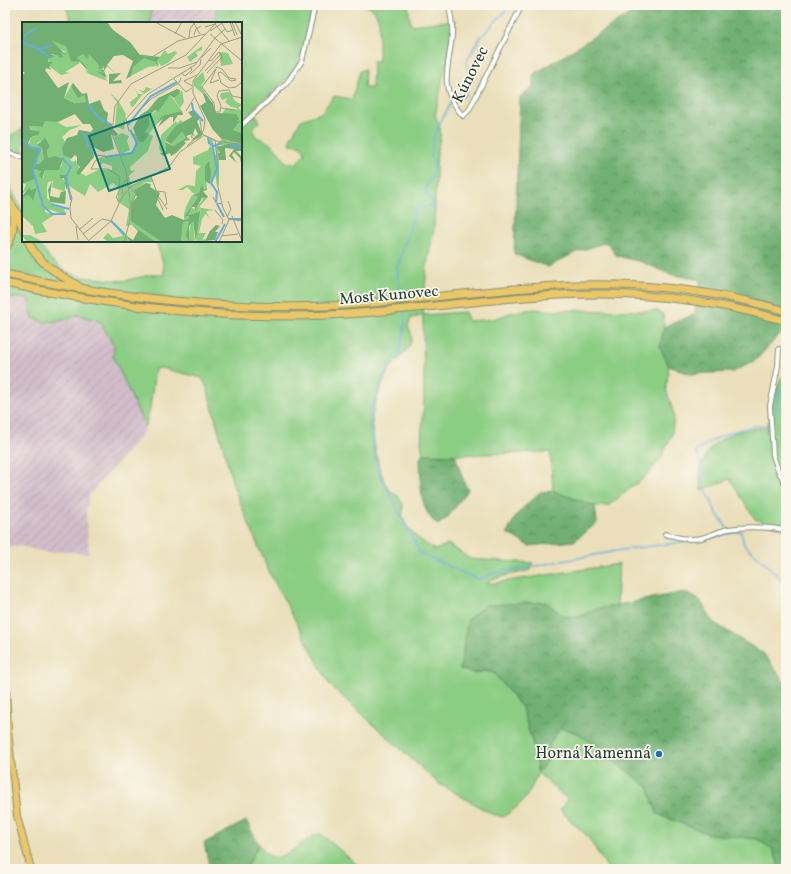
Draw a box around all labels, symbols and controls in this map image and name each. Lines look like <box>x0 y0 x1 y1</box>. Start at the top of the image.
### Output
inset map <box>22 22 242 242</box>
street label: Kúnovec <box>447 43 495 107</box>
street label: Most Kunovec <box>338 281 440 311</box>
place label: Horná Kamenná <box>535 743 651 765</box>
marker: Horná Kamenná <box>654 749 664 759</box>

